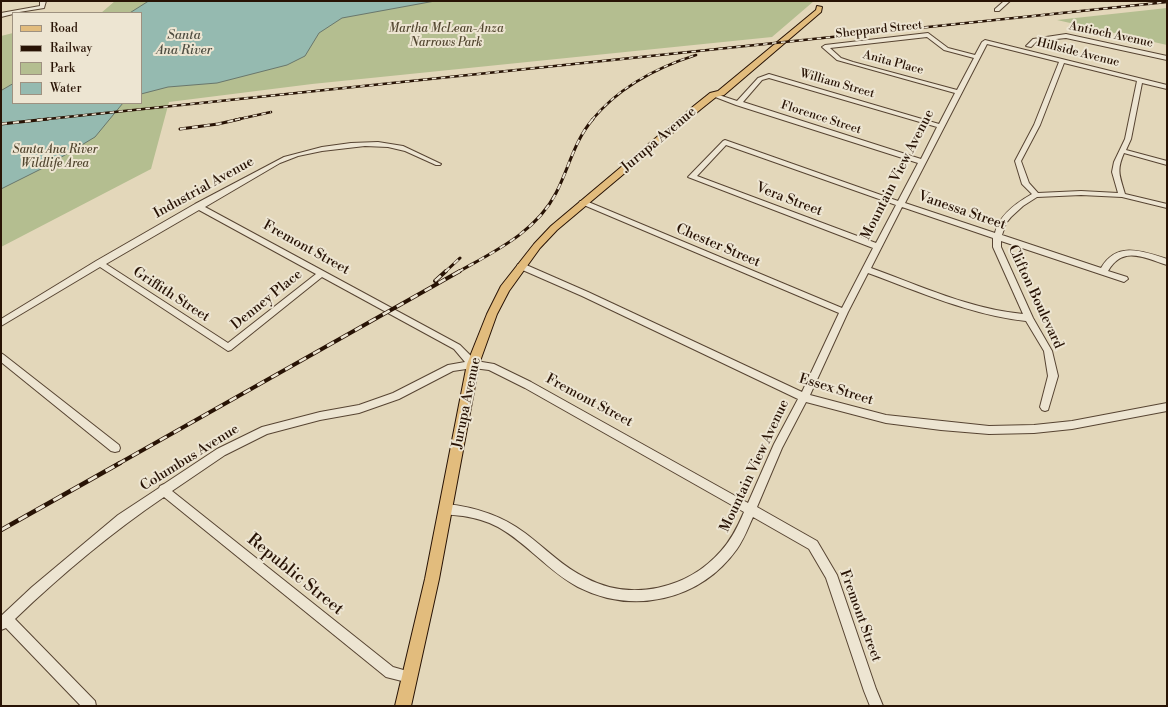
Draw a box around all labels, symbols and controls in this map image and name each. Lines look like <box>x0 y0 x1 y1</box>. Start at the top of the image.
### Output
legend <box>12 12 142 104</box>
street label: Sheppard Street <box>835 18 923 42</box>
street label: Antioch Avenue <box>1068 19 1154 51</box>
text: Road <box>50 21 78 36</box>
park label: Martha McLean-Anza Narrows Park <box>388 22 504 50</box>
water label: Santa Ana River <box>156 28 212 59</box>
street label: Hillside Avenue <box>1035 36 1121 70</box>
text: Railway <box>50 41 92 56</box>
street label: Anita Place <box>861 48 925 78</box>
text: Park <box>50 61 75 76</box>
street label: William Street <box>798 66 876 102</box>
text: Water <box>50 81 82 96</box>
street label: Florence Street <box>779 98 863 138</box>
street label: Jurupa Avenue <box>618 104 700 176</box>
street label: Mountain View Avenue <box>858 107 938 243</box>
park label: Santa Ana River Wildlife Area <box>12 143 98 171</box>
street label: Industrial Avenue <box>151 154 257 222</box>
street label: Vera Street <box>753 180 825 220</box>
street label: Vanessa Street <box>916 188 1008 234</box>
street label: Fremont Street <box>260 217 352 279</box>
street label: Chester Street <box>673 221 763 271</box>
street label: Clifton Boulevard <box>1004 242 1066 352</box>
street label: Griffith Street <box>130 264 212 326</box>
street label: Denney Place <box>228 266 306 334</box>
street label: Jurupa Avenue <box>449 356 485 450</box>
street label: Fremont Street <box>543 371 635 431</box>
street label: Essex Street <box>797 371 875 409</box>
street label: Mountain View Avenue <box>717 397 793 535</box>
street label: Columbus Avenue <box>138 421 242 495</box>
street label: Republic Street <box>243 530 347 620</box>
street label: Fremont Street <box>836 568 884 664</box>

